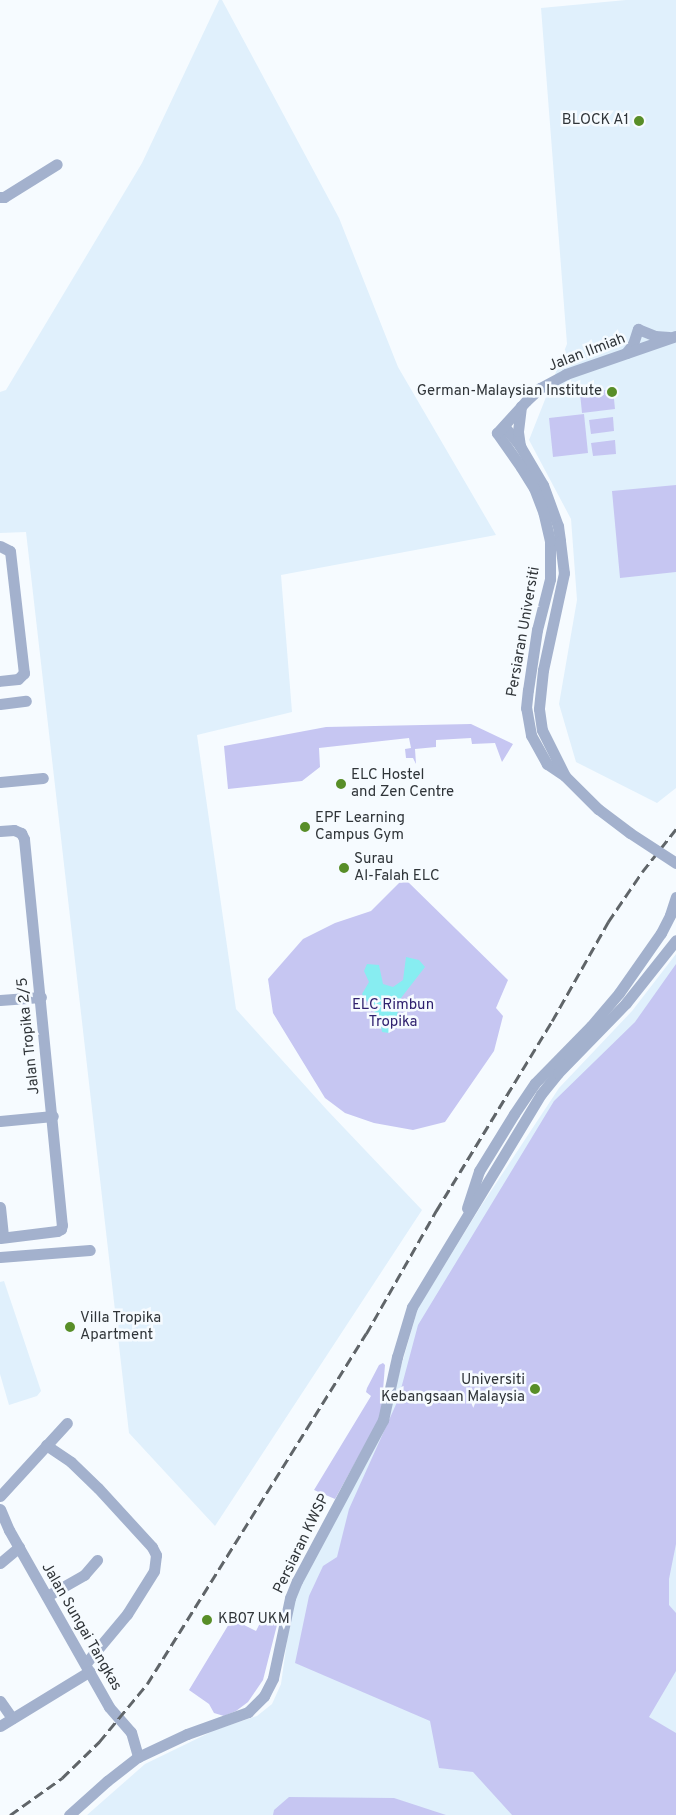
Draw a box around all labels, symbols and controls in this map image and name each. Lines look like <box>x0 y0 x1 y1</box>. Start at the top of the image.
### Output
place label: BLOCK A1 <box>561 112 629 130</box>
marker: BLOCK A1 <box>633 115 645 127</box>
street label: Jalan Ilmiah <box>546 330 628 376</box>
place label: German-Malaysian Institute <box>417 383 602 401</box>
marker: German-Malaysian Institute <box>606 386 618 398</box>
street label: Persiaran Universiti <box>504 565 544 699</box>
place label: ELC Hostel and Zen Centre <box>351 766 454 801</box>
marker: ELC Hostel and Zen Centre <box>335 778 347 790</box>
place label: EPF Learning Campus Gym <box>315 809 405 844</box>
marker: EPF Learning Campus Gym <box>299 821 311 833</box>
place label: Surau Al-Falah ELC <box>354 850 440 885</box>
marker: Surau Al-Falah ELC <box>338 862 350 874</box>
street label: Jalan Tropika 2/5 <box>14 976 44 1096</box>
park label: ELC Rimbun Tropika <box>352 996 434 1031</box>
place label: Villa Tropika Apartment <box>80 1309 162 1344</box>
marker: Villa Tropika Apartment <box>64 1321 76 1333</box>
place label: Universiti Kebangsaan Malaysia <box>381 1371 525 1406</box>
marker: Universiti Kebangsaan Malaysia <box>529 1383 541 1395</box>
street label: Persiaran KWSP <box>270 1491 334 1597</box>
street label: Jalan Sungai Tangkas <box>37 1559 125 1695</box>
place label: KB07 UKM <box>218 1611 290 1629</box>
marker: KB07 UKM <box>200 1613 214 1627</box>

